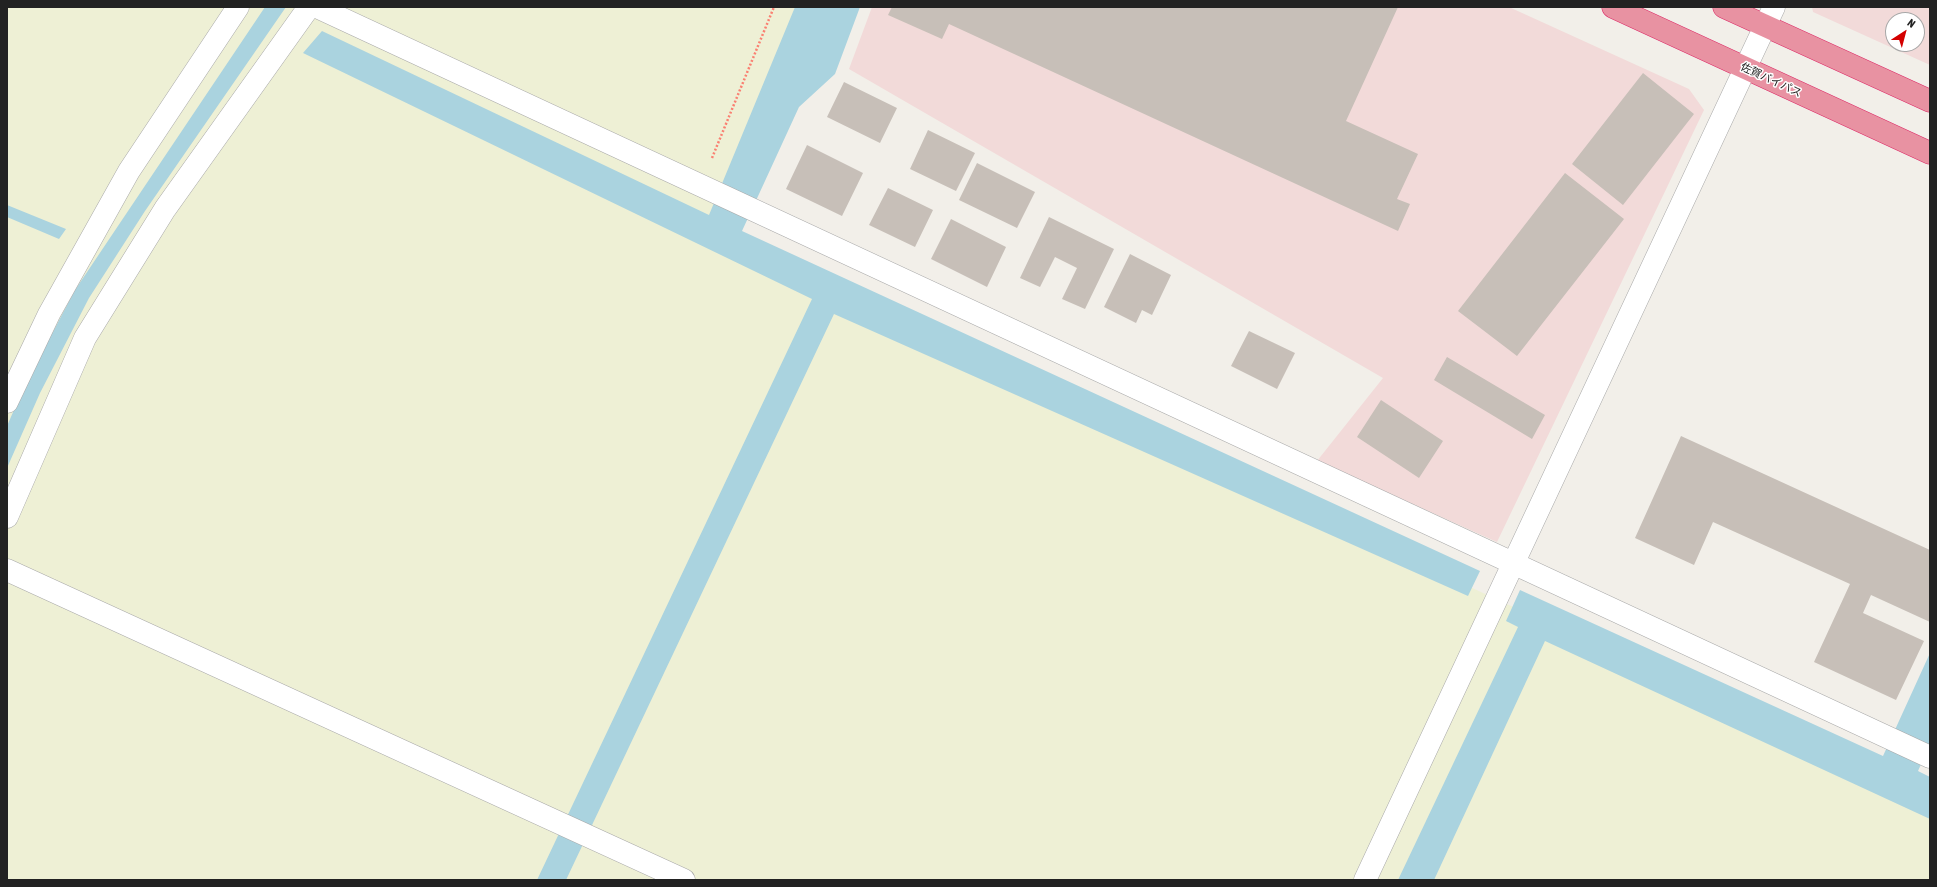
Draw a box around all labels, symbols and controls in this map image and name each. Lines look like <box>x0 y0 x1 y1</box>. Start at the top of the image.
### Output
north arrow <box>1885 12 1925 52</box>
text: N <box>1905 16 1918 30</box>
street label: 佐賀バイパス <box>1738 60 1804 100</box>

